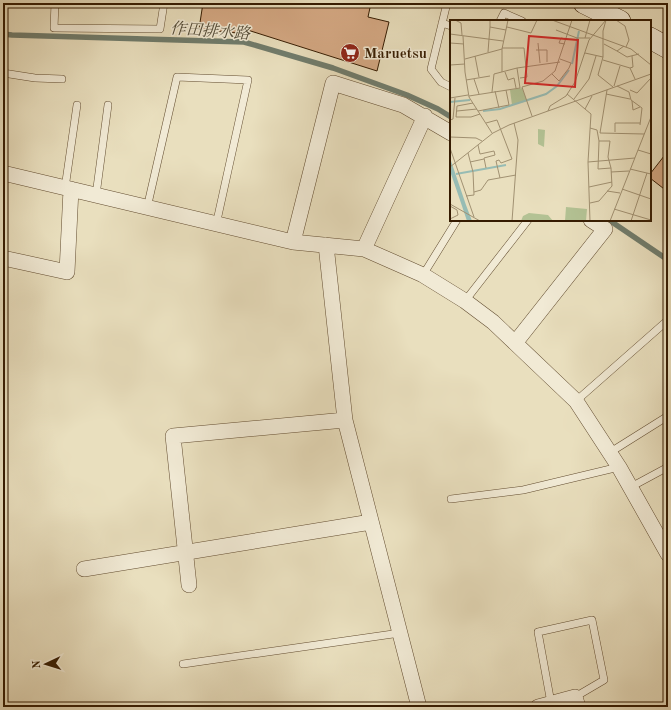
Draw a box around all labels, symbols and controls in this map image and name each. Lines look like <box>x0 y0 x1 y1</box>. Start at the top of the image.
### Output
water label: 作田排水路 <box>169 19 251 43</box>
inset map <box>450 20 651 221</box>
supermarket icon: Maruetsu <box>339 42 361 64</box>
place label: Maruetsu <box>364 47 427 62</box>
north arrow <box>26 644 66 684</box>
text: N <box>32 659 43 669</box>

